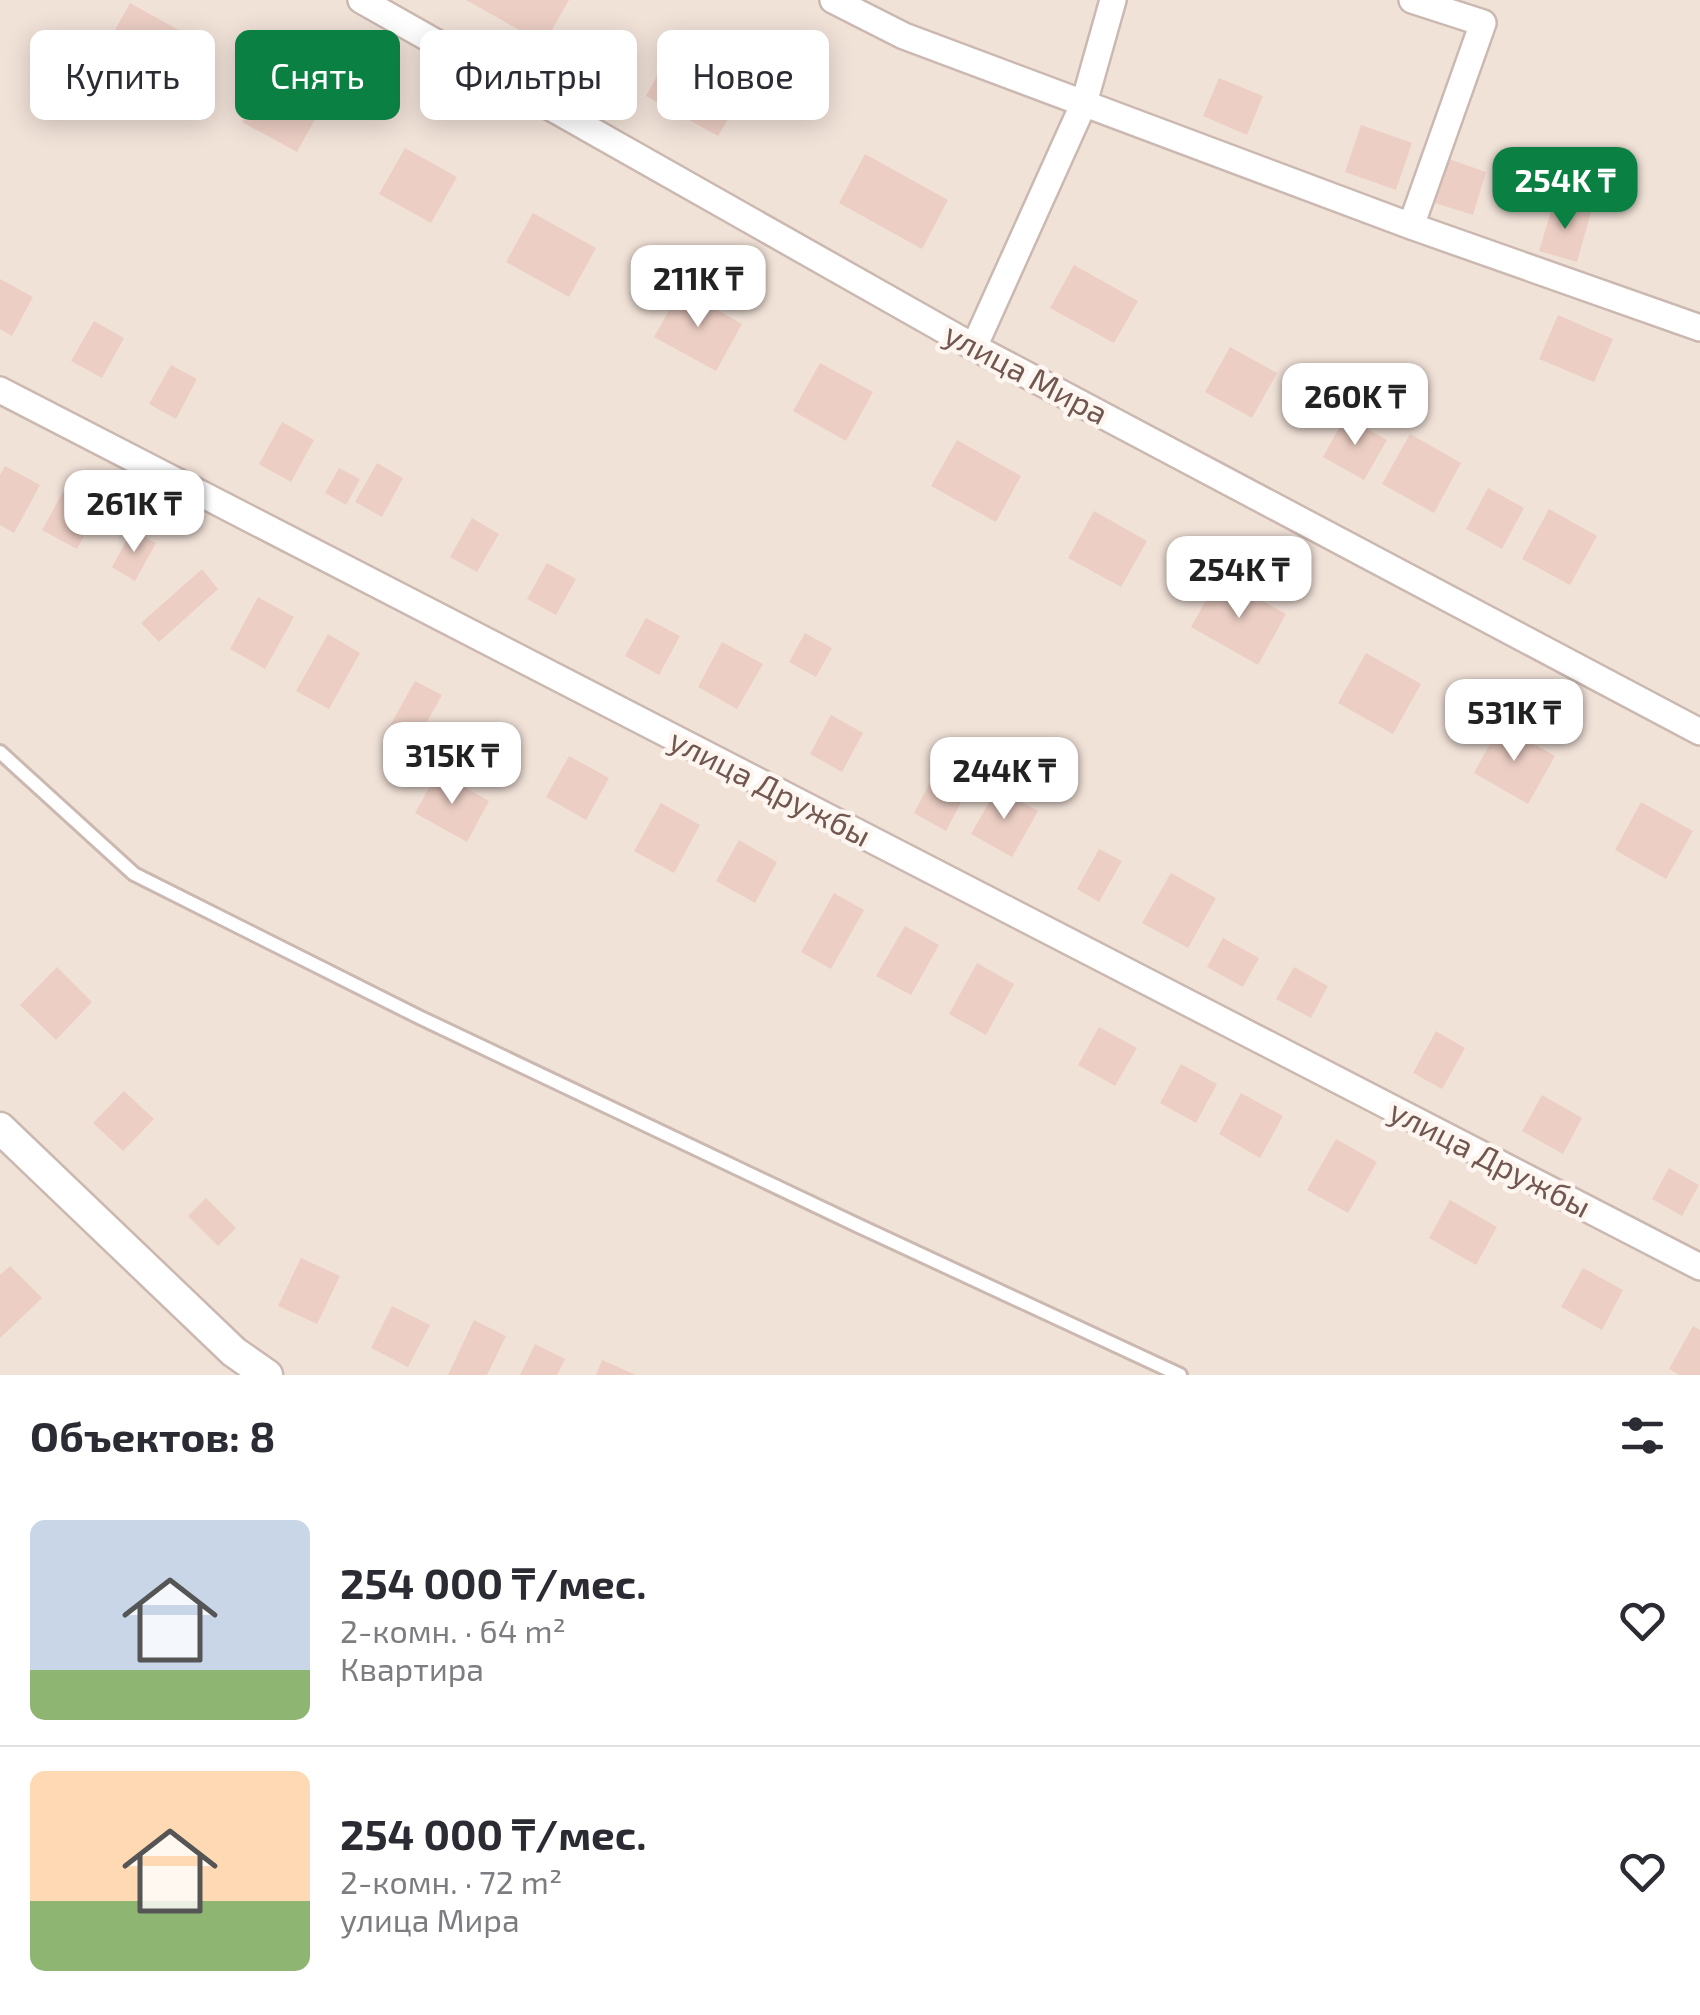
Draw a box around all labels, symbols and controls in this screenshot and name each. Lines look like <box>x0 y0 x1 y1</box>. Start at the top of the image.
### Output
chip: Купить <box>30 30 215 120</box>
chip: Снять <box>235 30 400 120</box>
chip: Фильтры <box>420 30 637 120</box>
chip: Новое <box>657 30 829 120</box>
pin: 254K ₸ <box>1484 147 1646 232</box>
text: 254K ₸ <box>1515 160 1616 198</box>
pin: 211K ₸ <box>617 245 779 330</box>
text: 211K ₸ <box>653 258 743 296</box>
street label: улица Мира <box>938 313 1115 432</box>
pin: 260K ₸ <box>1274 363 1436 448</box>
text: 260K ₸ <box>1304 376 1406 414</box>
pin: 261K ₸ <box>53 470 215 555</box>
text: 261K ₸ <box>86 483 182 521</box>
pin: 254K ₸ <box>1158 536 1320 621</box>
text: 254K ₸ <box>1189 549 1290 587</box>
pin: 531K ₸ <box>1433 679 1595 764</box>
text: 531K ₸ <box>1467 692 1561 730</box>
street label: улица Дружбы <box>663 719 878 854</box>
pin: 315K ₸ <box>371 722 533 807</box>
text: 315K ₸ <box>405 735 499 773</box>
pin: 244K ₸ <box>923 737 1085 822</box>
text: 244K ₸ <box>952 750 1056 788</box>
street label: улица Дружбы <box>1383 1090 1598 1225</box>
icon: filters <box>1615 1408 1670 1463</box>
text: Объектов: 8 <box>30 1410 275 1460</box>
text: 254 000 ₸/мес. <box>340 1557 646 1607</box>
icon: home <box>110 1560 230 1680</box>
icon: heart <box>1615 1593 1670 1648</box>
text: 2-комн. · 64 m² <box>340 1611 566 1649</box>
text: Квартира <box>340 1649 484 1687</box>
text: 254 000 ₸/мес. <box>340 1808 646 1858</box>
icon: home <box>110 1811 230 1931</box>
icon: heart <box>1615 1844 1670 1899</box>
text: 2-комн. · 72 m² <box>340 1862 562 1900</box>
text: улица Мира <box>340 1900 520 1938</box>

